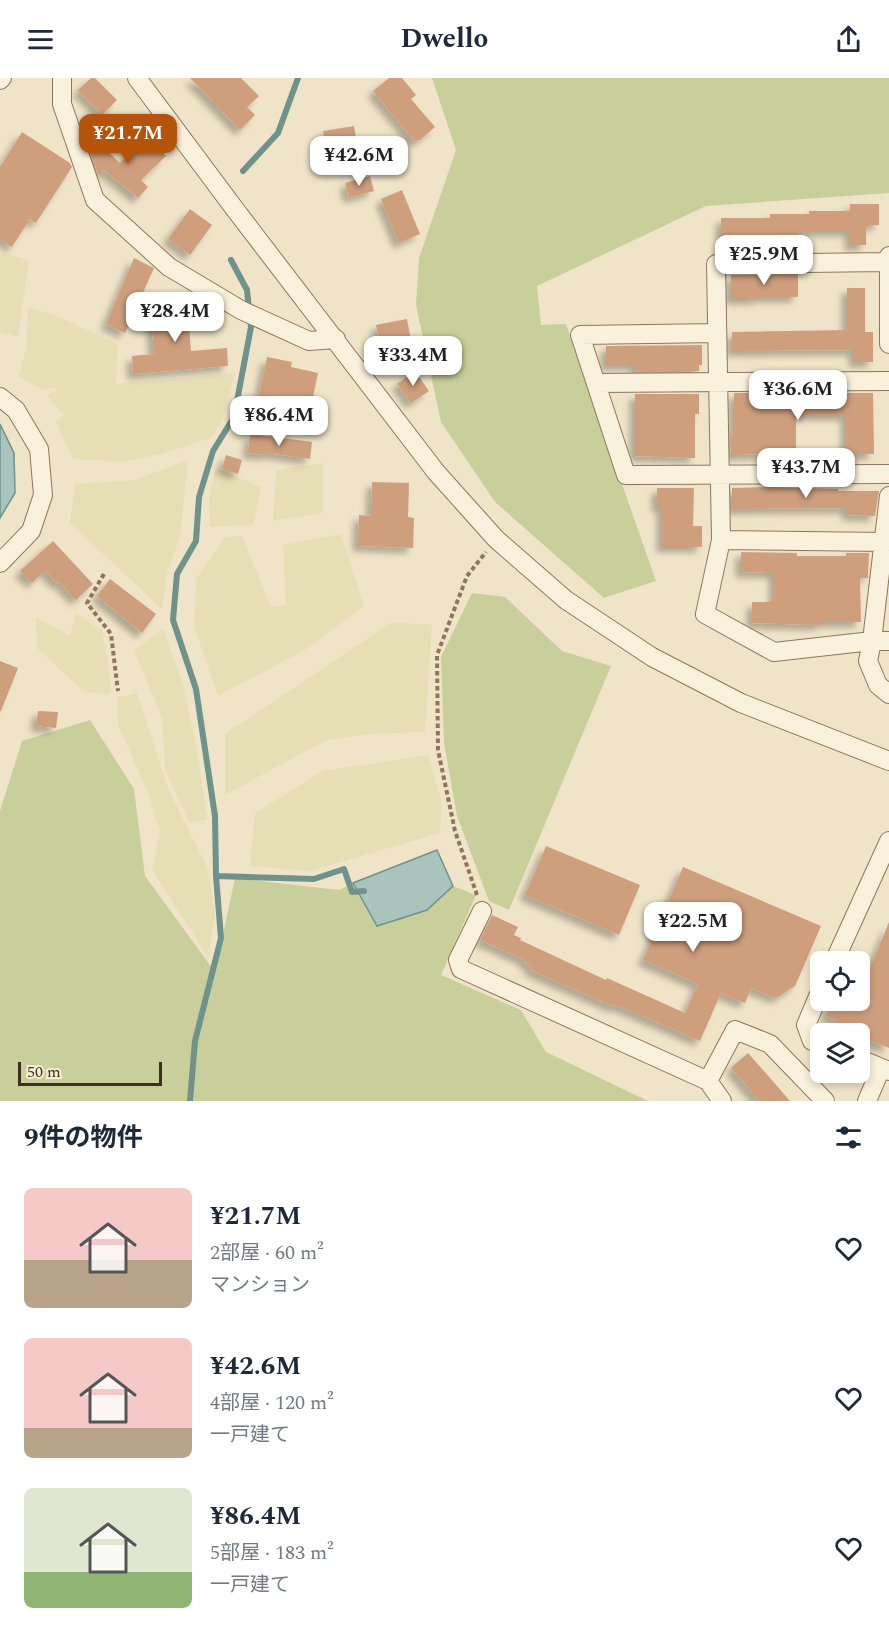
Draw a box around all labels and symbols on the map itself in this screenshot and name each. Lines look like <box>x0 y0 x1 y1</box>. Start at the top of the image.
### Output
pin: ¥21.7M <box>79 114 177 165</box>
pin: ¥42.6M <box>310 136 408 187</box>
pin: ¥25.9M <box>715 235 813 286</box>
pin: ¥28.4M <box>126 292 224 343</box>
pin: ¥33.4M <box>364 336 462 387</box>
pin: ¥36.6M <box>749 370 847 421</box>
pin: ¥86.4M <box>230 396 328 447</box>
pin: ¥43.7M <box>757 448 855 499</box>
pin: ¥22.5M <box>644 902 742 953</box>
scale bar <box>18 1059 162 1086</box>

